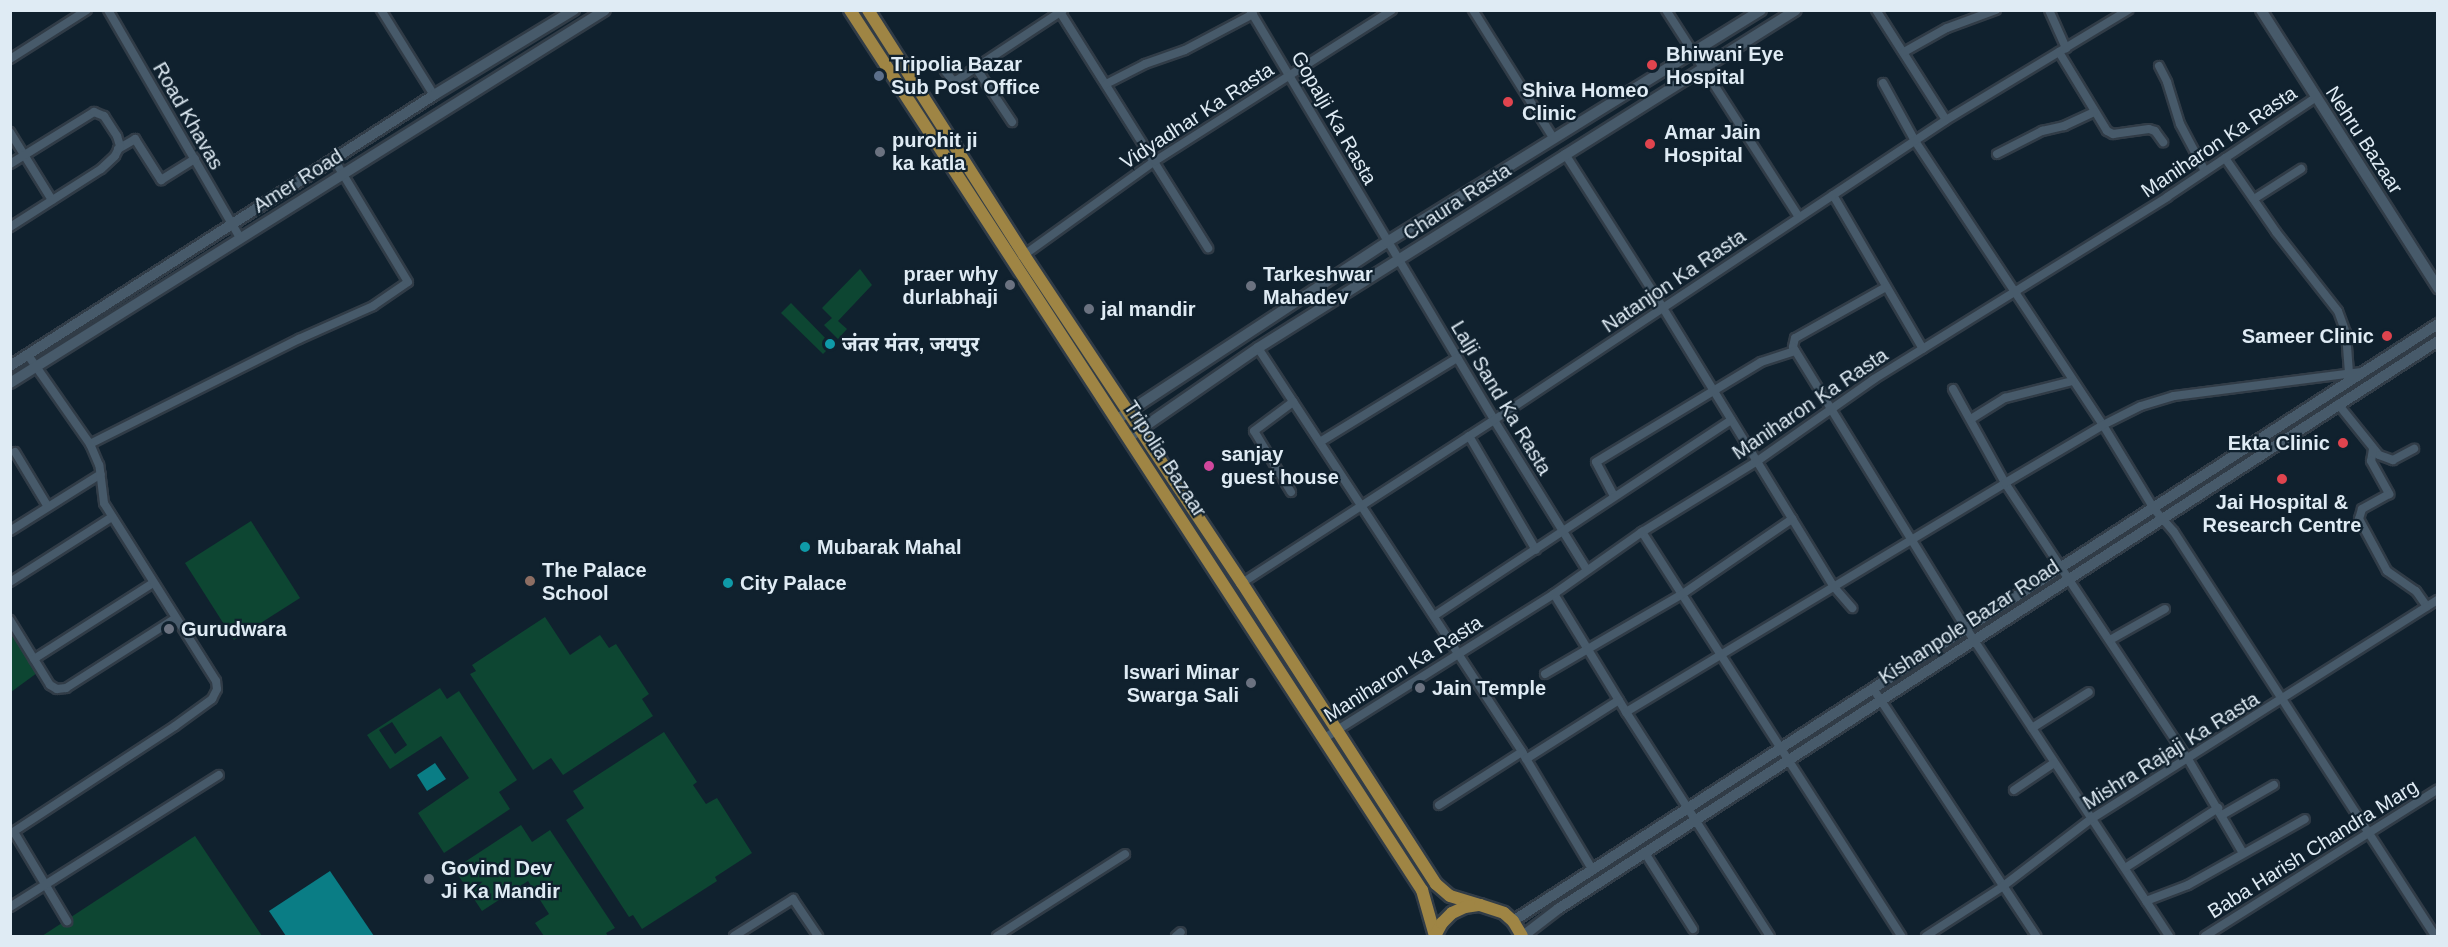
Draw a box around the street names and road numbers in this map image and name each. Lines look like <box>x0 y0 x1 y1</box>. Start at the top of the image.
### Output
street label: Gopalji Ka Rasta <box>1286 47 1382 189</box>
street label: Road Khavas <box>148 58 228 174</box>
street label: Vidyadhar Ka Rasta <box>1116 58 1278 174</box>
street label: Maniharon Ka Rasta <box>2137 81 2301 203</box>
street label: Nehru Bazaar <box>2320 82 2408 198</box>
street label: Amer Road <box>249 144 347 218</box>
street label: Chaura Rasta <box>1399 158 1515 246</box>
street label: Natanjon Ka Rasta <box>1598 224 1750 338</box>
street label: Lalji Sand Ka Rasta <box>1445 317 1557 479</box>
street label: Maniharon Ka Rasta <box>1728 343 1892 465</box>
street label: Tripolia Bazaar <box>1119 396 1211 522</box>
street label: Kishanpole Bazar Road <box>1874 555 2064 689</box>
street label: Maniharon Ka Rasta <box>1319 611 1487 727</box>
street label: Mishra Rajaji Ka Rasta <box>2078 687 2264 815</box>
street label: Baba Harish Chandra Marg <box>2203 774 2423 924</box>

